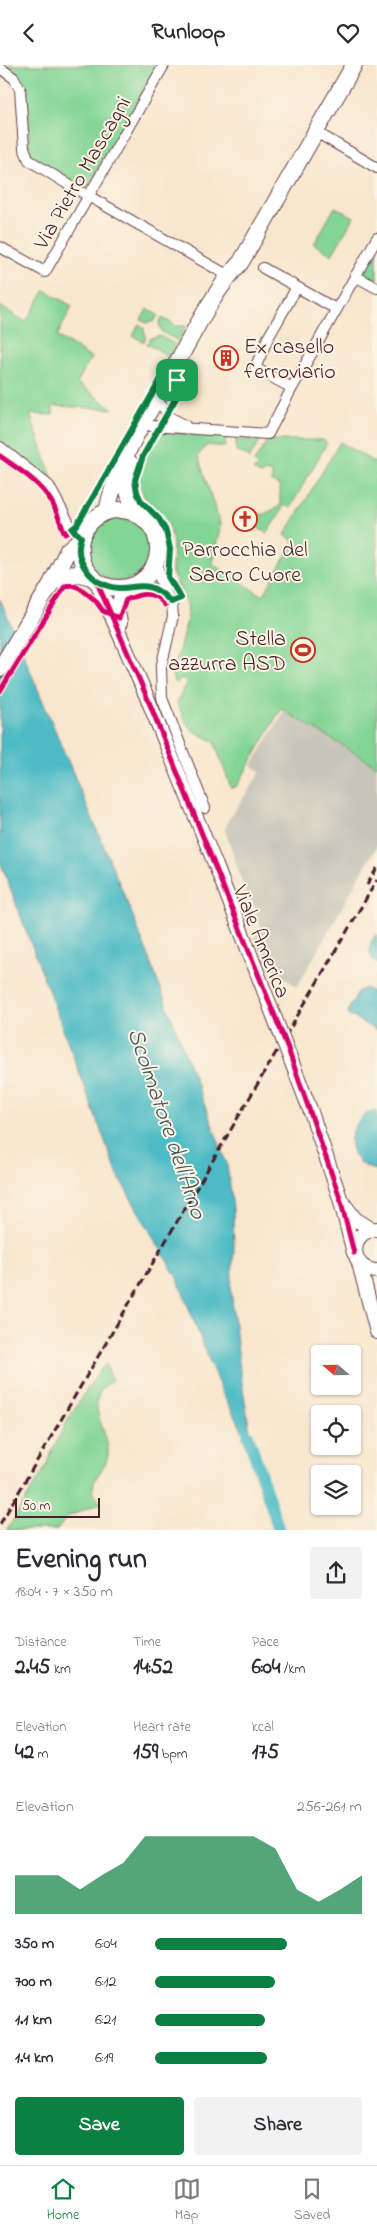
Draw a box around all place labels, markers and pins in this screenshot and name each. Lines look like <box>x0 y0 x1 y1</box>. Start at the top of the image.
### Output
place label: Ex casello ferroviario <box>244 332 336 389</box>
building icon: Ex casello ferroviario <box>213 345 239 371</box>
pin <box>156 359 198 401</box>
church icon: Parrocchia del Sacro Cuore <box>232 506 258 532</box>
place label: Parrocchia del Sacro Cuore <box>182 535 308 592</box>
place label: Stella azzurra ASD <box>168 624 286 681</box>
sports icon: Stella azzurra ASD <box>290 637 316 663</box>

